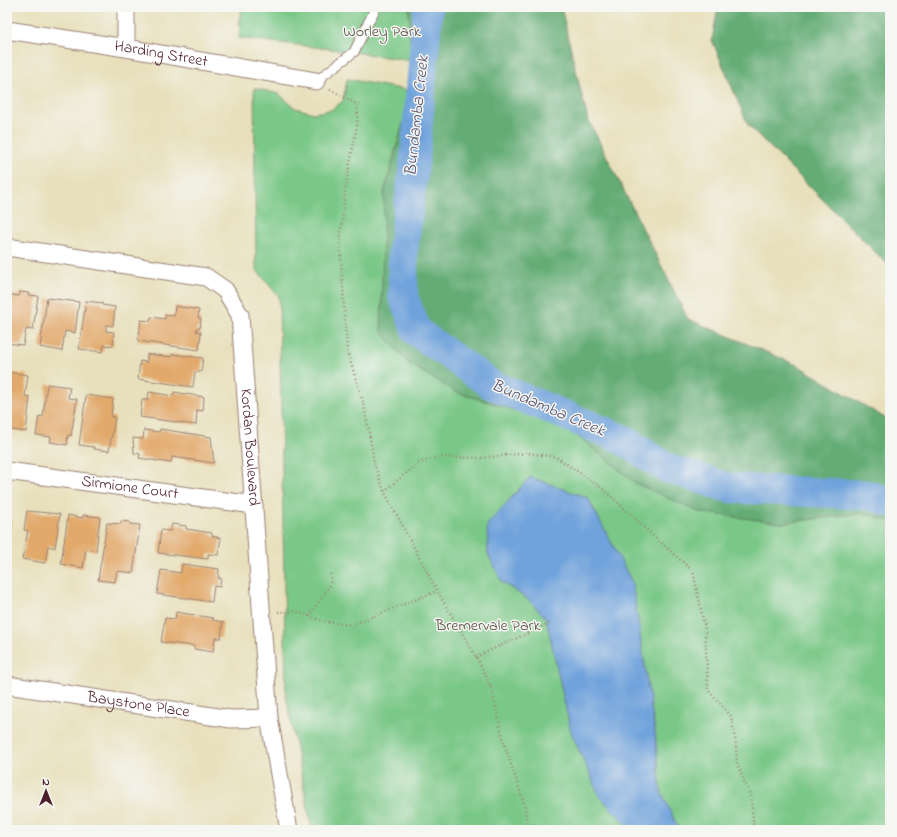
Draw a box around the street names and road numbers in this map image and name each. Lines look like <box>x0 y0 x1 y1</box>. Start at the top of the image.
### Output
street label: Harding Street <box>113 34 210 74</box>
street label: Kordan Boulevard <box>233 388 266 507</box>
street label: Sirmione Court <box>80 469 180 507</box>
street label: Baystone Place <box>85 685 192 725</box>

